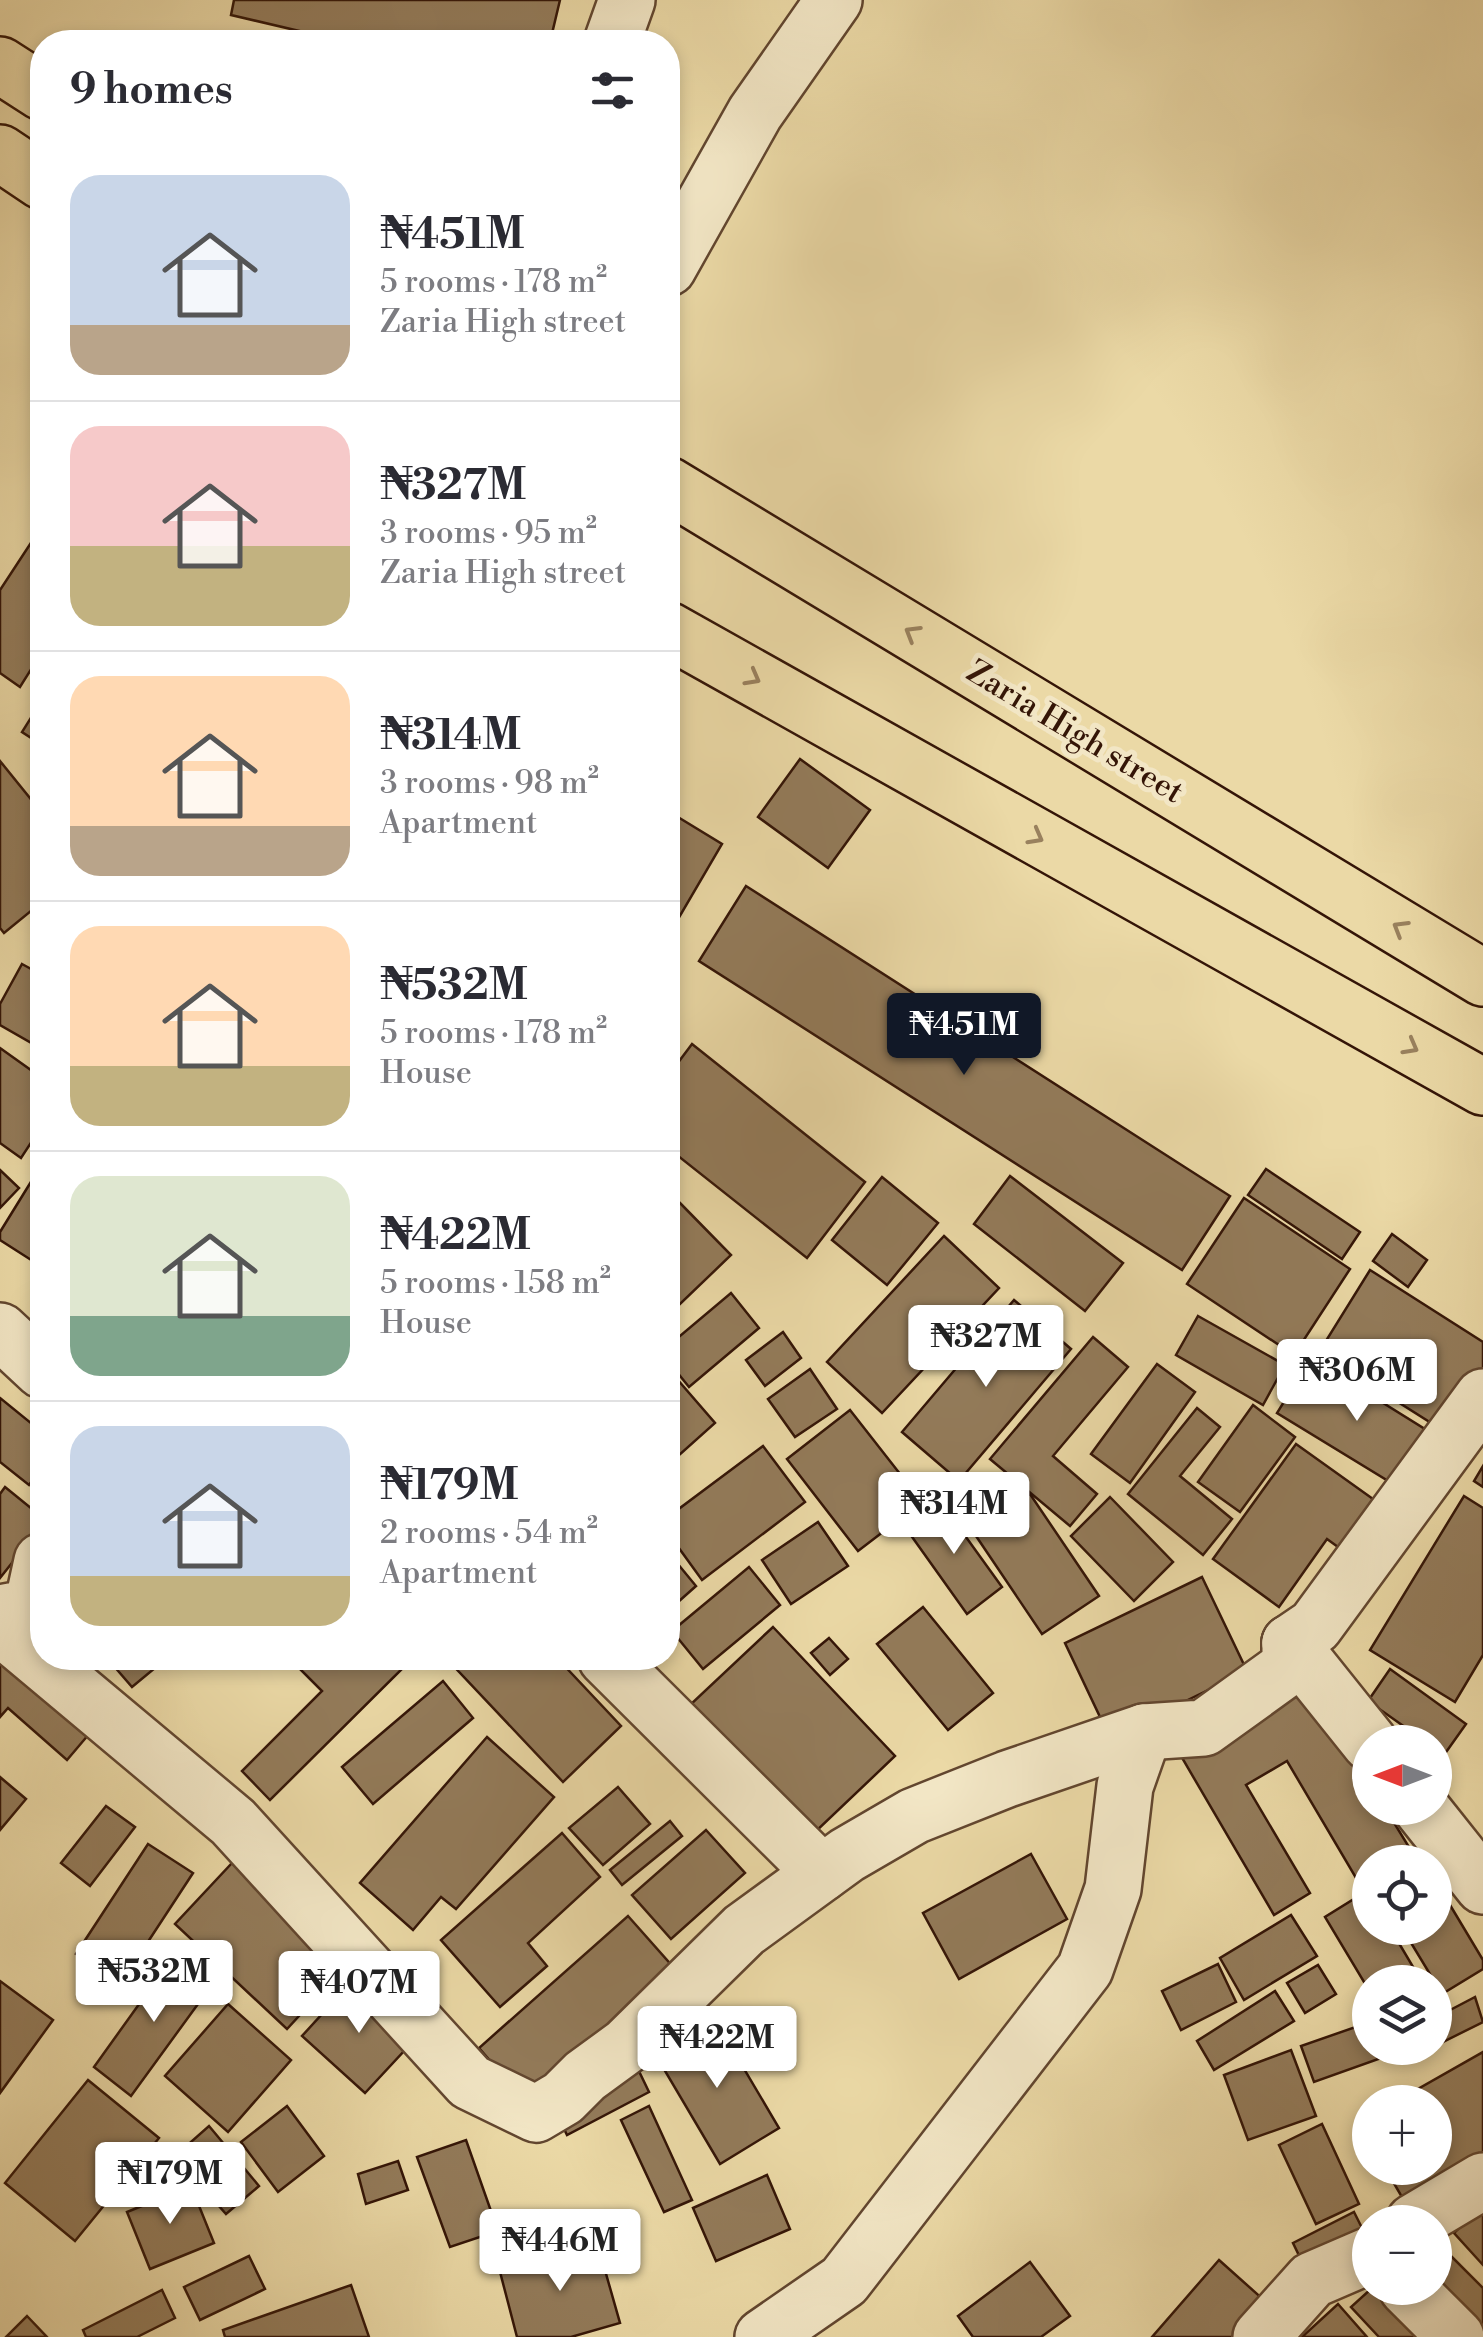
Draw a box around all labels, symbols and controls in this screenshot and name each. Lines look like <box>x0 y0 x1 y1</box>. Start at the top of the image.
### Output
icon: filters <box>585 63 640 118</box>
text: 9 homes <box>70 64 233 117</box>
text: ₦451M <box>380 209 524 262</box>
icon: home <box>150 215 270 335</box>
text: 5 rooms · 178 m² <box>380 262 607 302</box>
text: Zaria High street <box>380 302 626 342</box>
text: ₦327M <box>380 460 526 513</box>
icon: home <box>150 466 270 586</box>
text: 3 rooms · 95 m² <box>380 513 597 553</box>
text: Zaria High street <box>380 553 626 593</box>
one-way arrow <box>905 626 923 645</box>
street label: Zaria High street <box>959 651 1191 813</box>
one-way arrow <box>742 666 760 686</box>
text: ₦314M <box>380 710 521 763</box>
icon: home <box>150 716 270 836</box>
text: 3 rooms · 98 m² <box>380 763 599 803</box>
text: Apartment <box>380 803 537 843</box>
one-way arrow <box>1025 824 1043 844</box>
one-way arrow <box>1393 921 1411 940</box>
text: ₦532M <box>380 960 528 1013</box>
icon: home <box>150 966 270 1086</box>
pin: ₦451M <box>894 993 1034 1078</box>
text: ₦451M <box>909 1005 1019 1045</box>
text: 5 rooms · 178 m² <box>380 1013 607 1053</box>
one-way arrow <box>1401 1035 1419 1054</box>
text: House <box>380 1053 472 1093</box>
text: ₦422M <box>380 1210 531 1263</box>
icon: home <box>150 1216 270 1336</box>
text: 5 rooms · 158 m² <box>380 1263 611 1303</box>
text: House <box>380 1303 472 1343</box>
pin: ₦327M <box>916 1305 1056 1390</box>
text: ₦327M <box>930 1317 1042 1357</box>
pin: ₦306M <box>1287 1339 1427 1424</box>
text: ₦306M <box>1299 1351 1415 1391</box>
text: ₦179M <box>380 1460 519 1513</box>
icon: home <box>150 1466 270 1586</box>
pin: ₦314M <box>884 1472 1024 1557</box>
text: ₦314M <box>900 1484 1008 1524</box>
text: 2 rooms · 54 m² <box>380 1513 598 1553</box>
text: Apartment <box>380 1553 537 1593</box>
north arrow <box>1352 1725 1452 1825</box>
map controls <box>1352 1725 1452 2305</box>
button: locate <box>1352 1845 1452 1945</box>
pin: ₦532M <box>84 1940 224 2025</box>
pin: ₦407M <box>289 1951 429 2036</box>
text: ₦532M <box>98 1952 210 1992</box>
text: ₦407M <box>301 1963 417 2003</box>
button: layers <box>1352 1965 1452 2065</box>
pin: ₦422M <box>647 2006 787 2091</box>
text: ₦422M <box>660 2018 774 2058</box>
button: + <box>1352 2085 1452 2185</box>
pin: ₦179M <box>100 2142 240 2227</box>
text: ₦179M <box>117 2154 223 2194</box>
button: − <box>1352 2205 1452 2305</box>
pin: ₦446M <box>490 2209 630 2294</box>
text: ₦446M <box>502 2221 619 2261</box>

